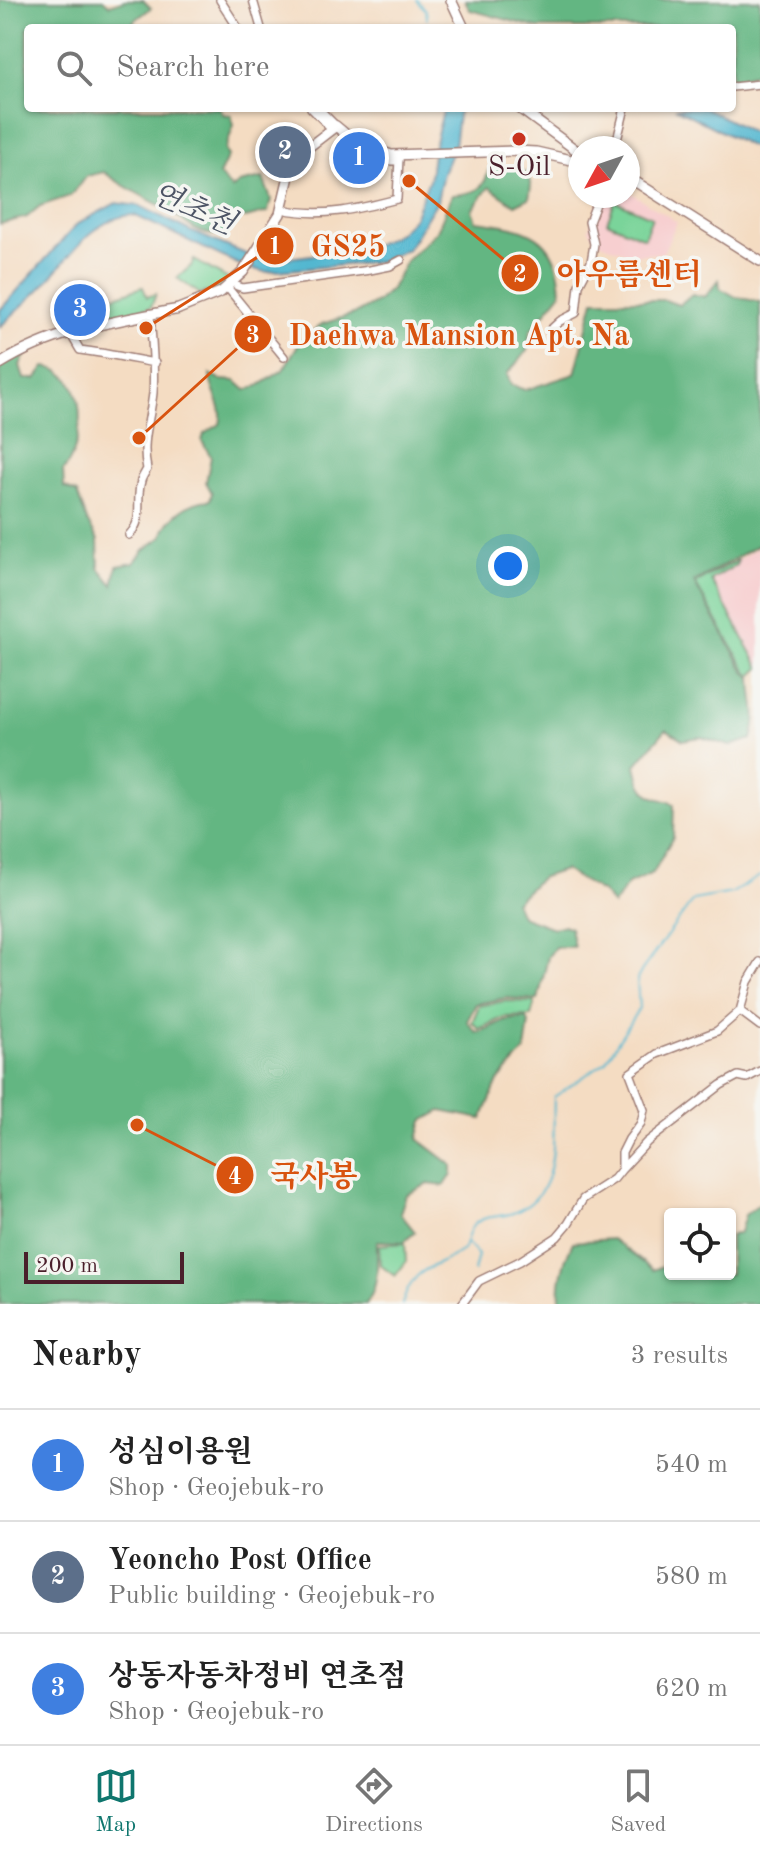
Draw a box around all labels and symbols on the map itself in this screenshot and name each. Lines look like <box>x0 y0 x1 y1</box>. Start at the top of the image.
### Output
pin: 2 <box>259 122 311 182</box>
pin: 1 <box>333 128 385 188</box>
marker: S-Oil <box>510 130 528 148</box>
north arrow <box>568 136 640 208</box>
place label: S-Oil <box>488 154 550 182</box>
water label: 연초천 <box>147 176 242 242</box>
callout: GS25 <box>255 219 402 273</box>
text: GS25 <box>311 233 386 263</box>
text: 1 <box>268 236 282 260</box>
callout: 아우름센터 <box>500 246 717 300</box>
text: 아우름센터 <box>557 258 701 291</box>
text: 2 <box>513 264 527 288</box>
pin: 3 <box>54 280 106 340</box>
callout: Daehwa Mansion Apt. Na <box>233 307 645 361</box>
text: Daehwa Mansion Apt. Na <box>289 322 629 352</box>
text: 3 <box>246 325 260 349</box>
your location <box>488 546 528 586</box>
callout: 국사봉 <box>215 1148 374 1202</box>
text: 국사봉 <box>271 1160 357 1193</box>
text: 4 <box>228 1166 242 1190</box>
scale bar <box>24 1248 184 1284</box>

